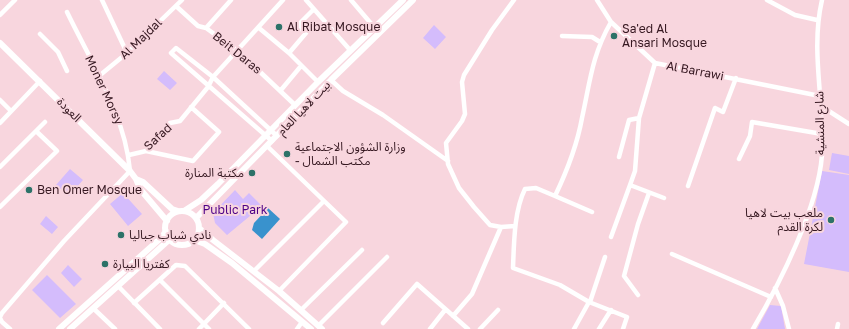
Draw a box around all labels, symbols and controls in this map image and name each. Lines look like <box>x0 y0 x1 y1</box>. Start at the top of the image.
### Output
street label: Al Majdal <box>117 15 165 63</box>
place label: Al Ribat Mosque <box>287 20 380 34</box>
marker: Al Ribat Mosque <box>274 22 284 32</box>
place label: Sa'ed Al Ansari Mosque <box>622 22 707 50</box>
street label: Beit Daras <box>210 29 264 77</box>
marker: Sa'ed Al Ansari Mosque <box>609 31 619 41</box>
street label: Moner Morsy <box>82 53 126 127</box>
street label: Al Barrawi <box>665 58 725 84</box>
street label: بيت لاهيا العام <box>274 78 334 138</box>
street label: شارع المنشية <box>812 91 828 155</box>
street label: العودة <box>54 95 84 125</box>
street label: Safad <box>141 121 175 153</box>
place label: وزارة الشؤون الاجتماعية - مكتب الشمال <box>295 140 406 168</box>
marker: وزارة الشؤون الاجتماعية - مكتب الشمال <box>282 149 292 159</box>
place label: مكتبة المنارة <box>185 166 244 180</box>
marker: مكتبة المنارة <box>247 168 257 178</box>
place label: Ben Omer Mosque <box>37 183 142 197</box>
marker: Ben Omer Mosque <box>24 185 34 195</box>
park label: Public Park <box>202 203 268 217</box>
place label: ملعب بيت لاهيا لكرة القدم <box>745 206 823 234</box>
marker: ملعب بيت لاهيا لكرة القدم <box>826 215 836 225</box>
place label: نادي شباب جباليا <box>129 228 211 242</box>
marker: نادي شباب جباليا <box>116 230 126 240</box>
place label: كفتريا البيارة <box>113 257 170 271</box>
marker: كفتريا البيارة <box>100 259 110 269</box>

